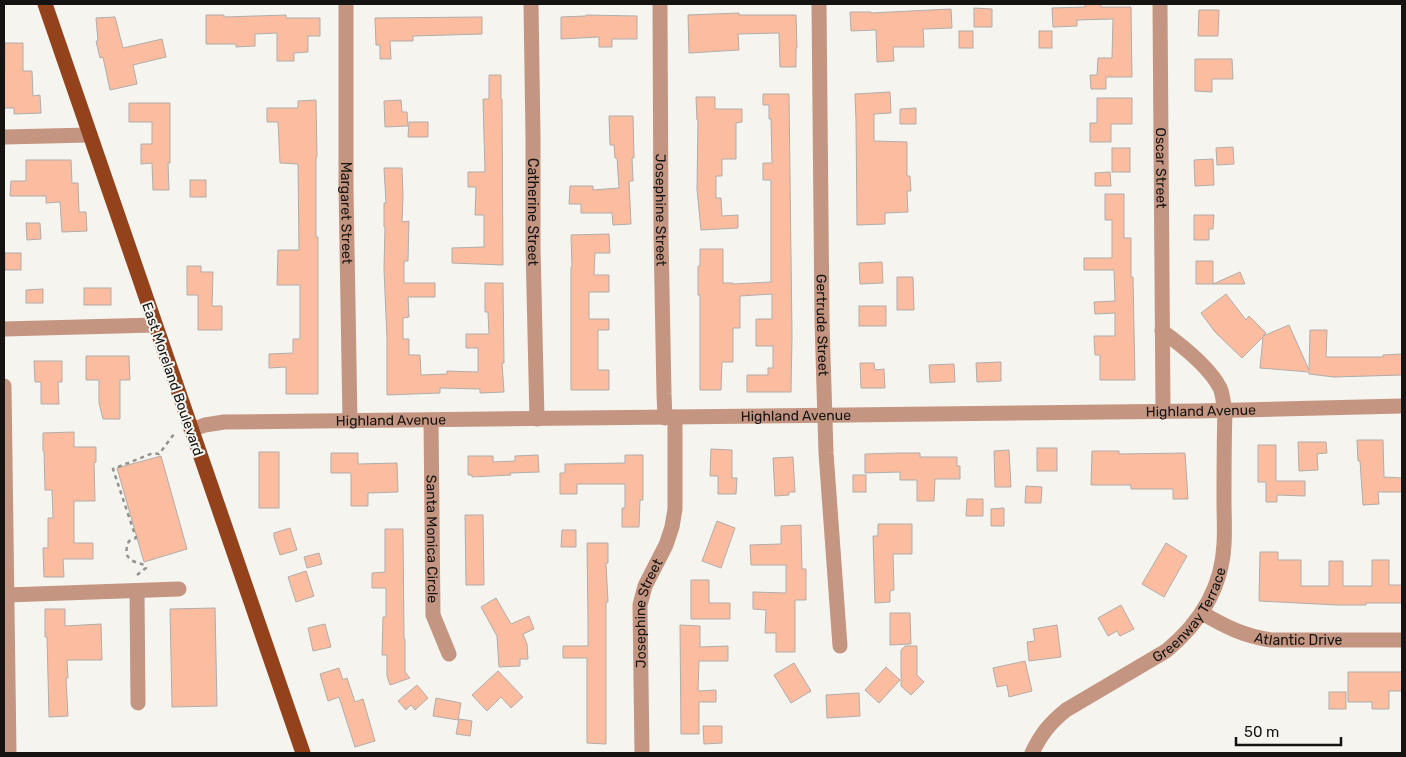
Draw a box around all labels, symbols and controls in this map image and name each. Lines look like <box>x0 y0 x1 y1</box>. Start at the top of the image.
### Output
street label: Oscar Street <box>1152 127 1170 209</box>
street label: Josephine Street <box>652 154 670 267</box>
street label: Catherine Street <box>524 158 541 267</box>
street label: Margaret Street <box>337 162 355 265</box>
street label: Gertrude Street <box>813 274 832 377</box>
street label: East Moreland Boulevard <box>138 300 207 458</box>
street label: Highland Avenue <box>1146 402 1256 421</box>
street label: Highland Avenue <box>741 407 851 425</box>
street label: Highland Avenue <box>336 411 446 430</box>
street label: Santa Monica Circle <box>423 475 441 603</box>
street label: Josephine Street <box>632 556 667 668</box>
street label: Greenway Terrace <box>1149 565 1230 666</box>
street label: Atlantic Drive <box>1253 629 1342 649</box>
scale bar <box>1236 714 1341 746</box>
text: 50 m <box>1244 723 1279 741</box>

